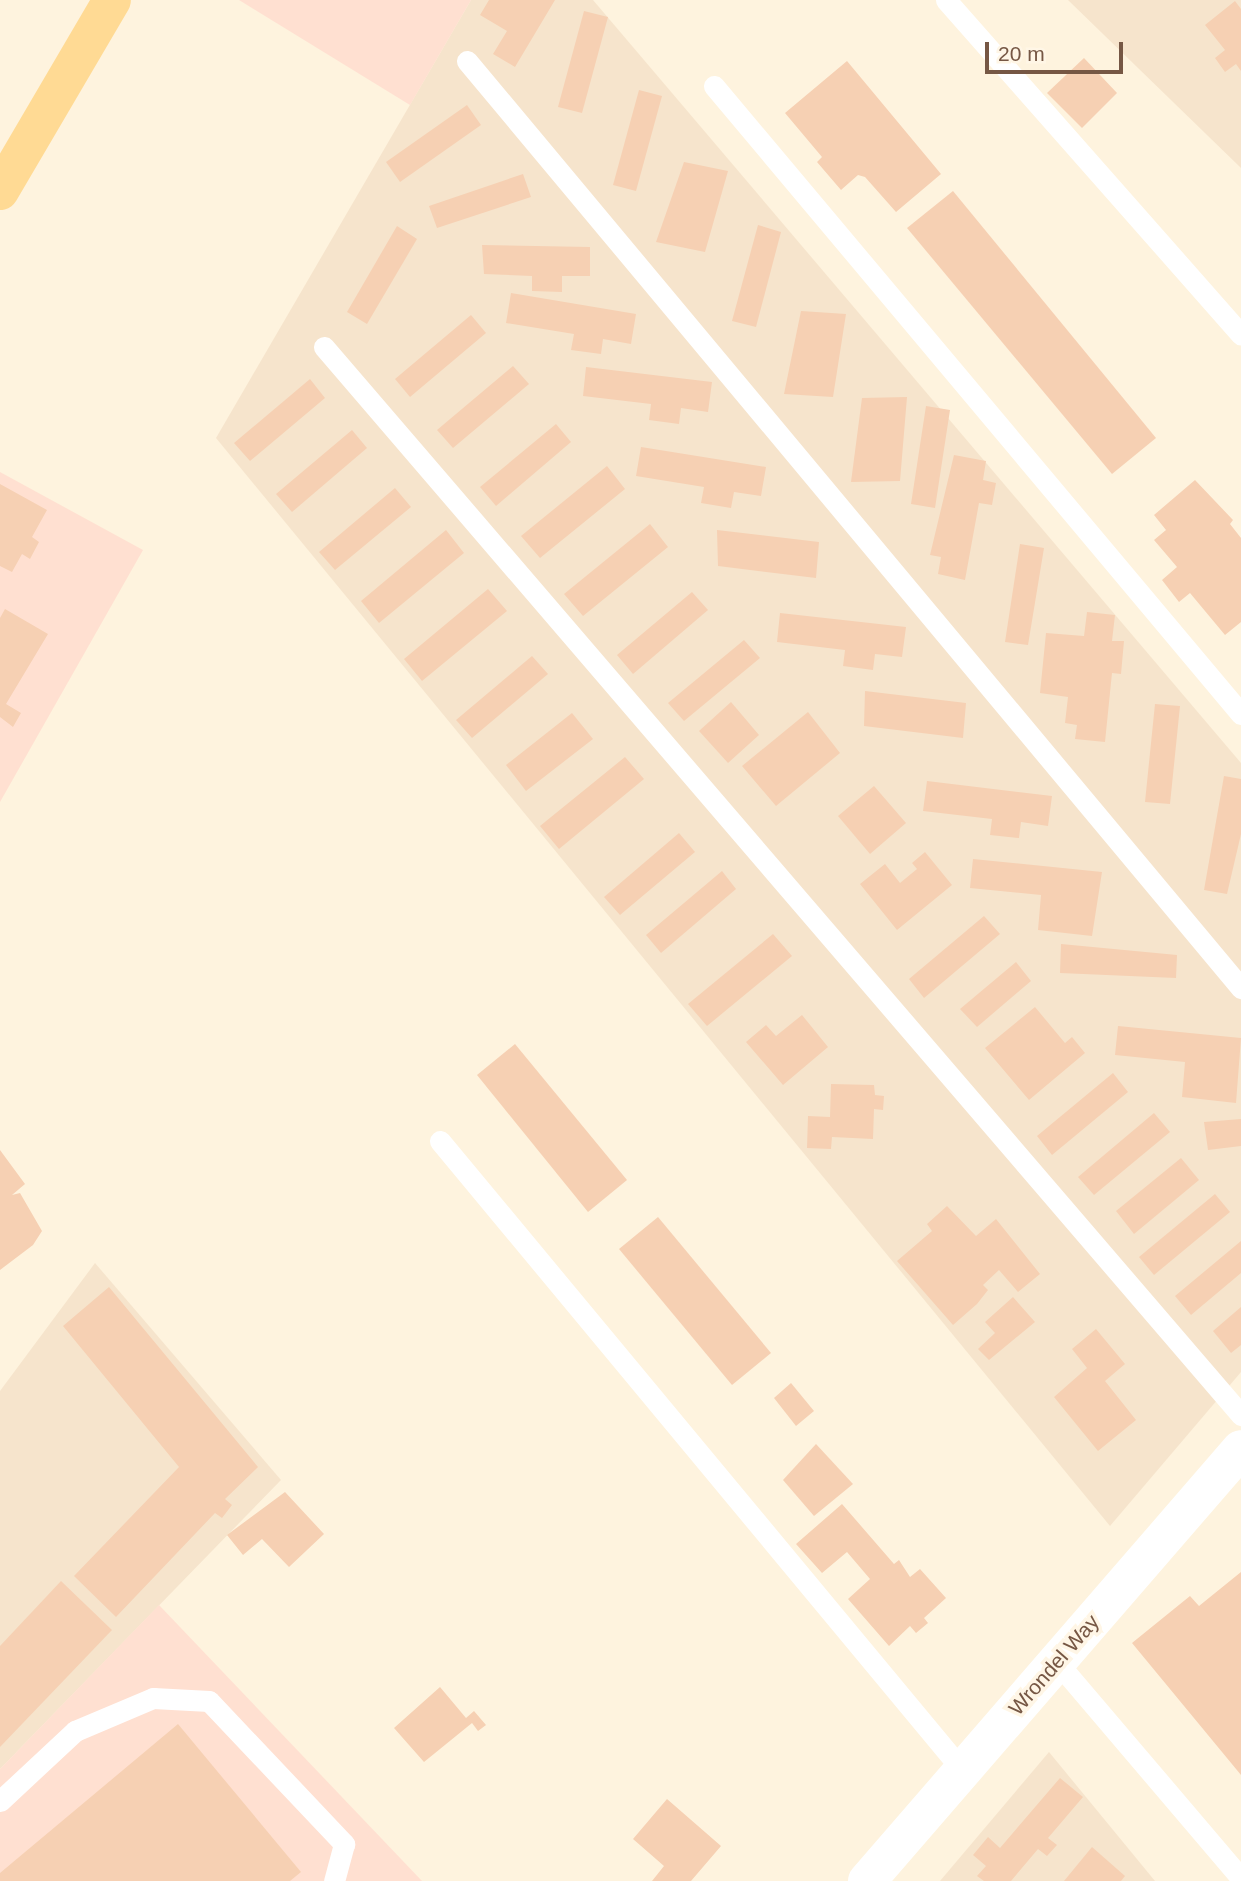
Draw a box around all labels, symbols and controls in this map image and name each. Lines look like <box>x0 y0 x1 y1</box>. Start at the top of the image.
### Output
scale bar <box>989 28 1127 72</box>
text: 20 m <box>998 42 1045 65</box>
street label: Wrondel Way <box>1004 1610 1104 1720</box>

